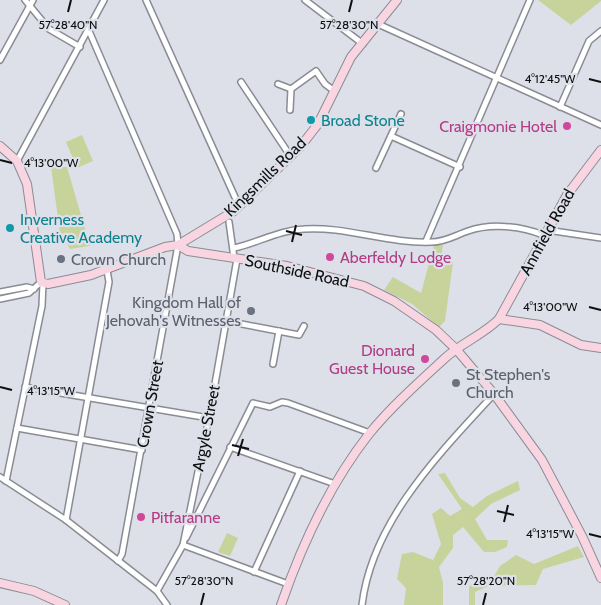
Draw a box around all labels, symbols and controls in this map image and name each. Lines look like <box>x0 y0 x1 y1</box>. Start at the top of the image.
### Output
text: 57°28'40"N <box>38 17 98 32</box>
text: 57°28'30"N <box>320 17 378 32</box>
text: 4°12'45"W <box>525 71 576 86</box>
place label: Broad Stone <box>321 111 405 130</box>
marker: Broad Stone <box>305 114 317 126</box>
place label: Craigmonie Hotel <box>439 117 557 136</box>
marker: Craigmonie Hotel <box>561 120 573 132</box>
street label: Kingsmills Road <box>220 133 310 221</box>
text: 4°13'00"W <box>24 155 79 170</box>
street label: Annfield Road <box>516 186 578 278</box>
place label: Inverness Creative Academy <box>20 210 142 247</box>
marker: Inverness Creative Academy <box>4 222 16 234</box>
place label: Aberfeldy Lodge <box>340 248 451 267</box>
place label: Crown Church <box>71 250 166 269</box>
street label: Southside Road <box>243 251 351 291</box>
marker: Aberfeldy Lodge <box>324 251 336 263</box>
marker: Crown Church <box>55 253 67 265</box>
place label: Kingdom Hall of Jehovah's Witnesses <box>105 293 242 330</box>
text: 4°13'00"W <box>523 299 578 314</box>
marker: Kingdom Hall of Jehovah's Witnesses <box>245 305 257 317</box>
place label: Dionard Guest House <box>329 341 415 378</box>
marker: Dionard Guest House <box>419 353 431 365</box>
street label: Crown Street <box>133 358 167 449</box>
place label: St Stephen's Church <box>466 365 551 402</box>
marker: St Stephen's Church <box>450 377 462 389</box>
text: 4°13'15"W <box>27 383 76 398</box>
street label: Argyle Street <box>188 383 224 473</box>
place label: Pitfaranne <box>151 508 220 527</box>
marker: Pitfaranne <box>135 511 147 523</box>
text: 4°13'15"W <box>526 526 575 541</box>
text: 57°28'30"N <box>175 573 233 588</box>
text: 57°28'20"N <box>457 573 515 588</box>

